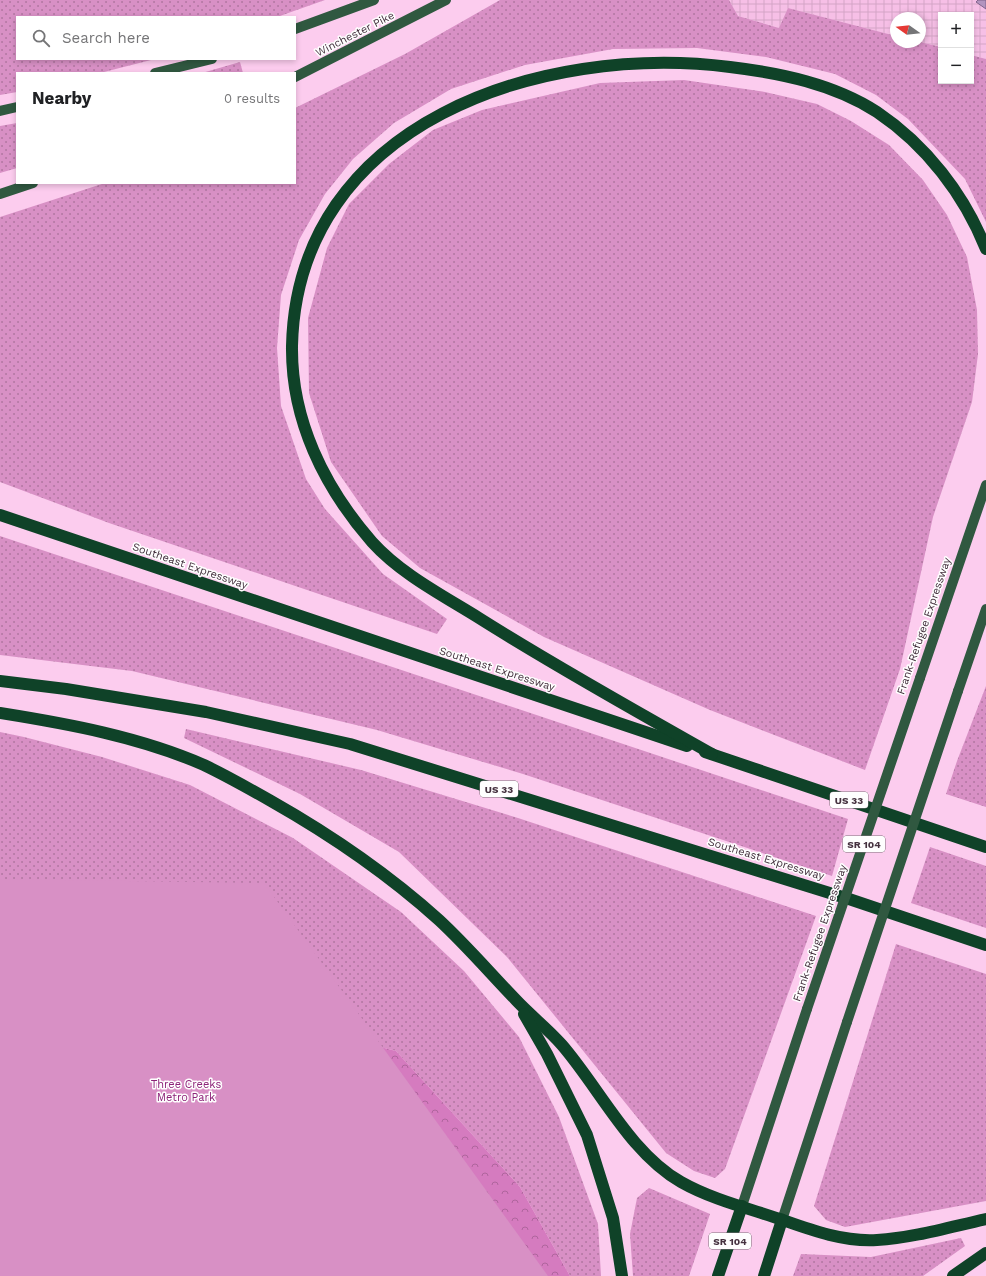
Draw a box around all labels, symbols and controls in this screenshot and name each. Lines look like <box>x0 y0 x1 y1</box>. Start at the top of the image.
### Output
street label: Winchester Pike <box>314 9 396 59</box>
north arrow <box>890 12 926 48</box>
map controls <box>938 12 974 84</box>
button: + <box>938 12 974 48</box>
search box <box>16 16 296 60</box>
icon: search <box>30 27 52 49</box>
text: Search here <box>62 29 150 47</box>
button: − <box>938 48 974 84</box>
text: Nearby <box>32 88 91 108</box>
text: 0 results <box>224 91 280 106</box>
street label: Southeast Expressway <box>131 540 250 592</box>
street label: Frank-Refugee Expressway <box>894 555 954 696</box>
street label: Southeast Expressway <box>437 644 557 694</box>
road number: US 33 <box>480 781 518 797</box>
road number: US 33 <box>830 792 868 808</box>
street label: Southeast Expressway <box>706 835 826 883</box>
road number: SR 104 <box>843 836 885 852</box>
street label: Frank-Refugee Expressway <box>790 862 850 1003</box>
park label: Three Creeks Metro Park <box>151 1078 221 1104</box>
road number: SR 104 <box>709 1233 751 1249</box>

